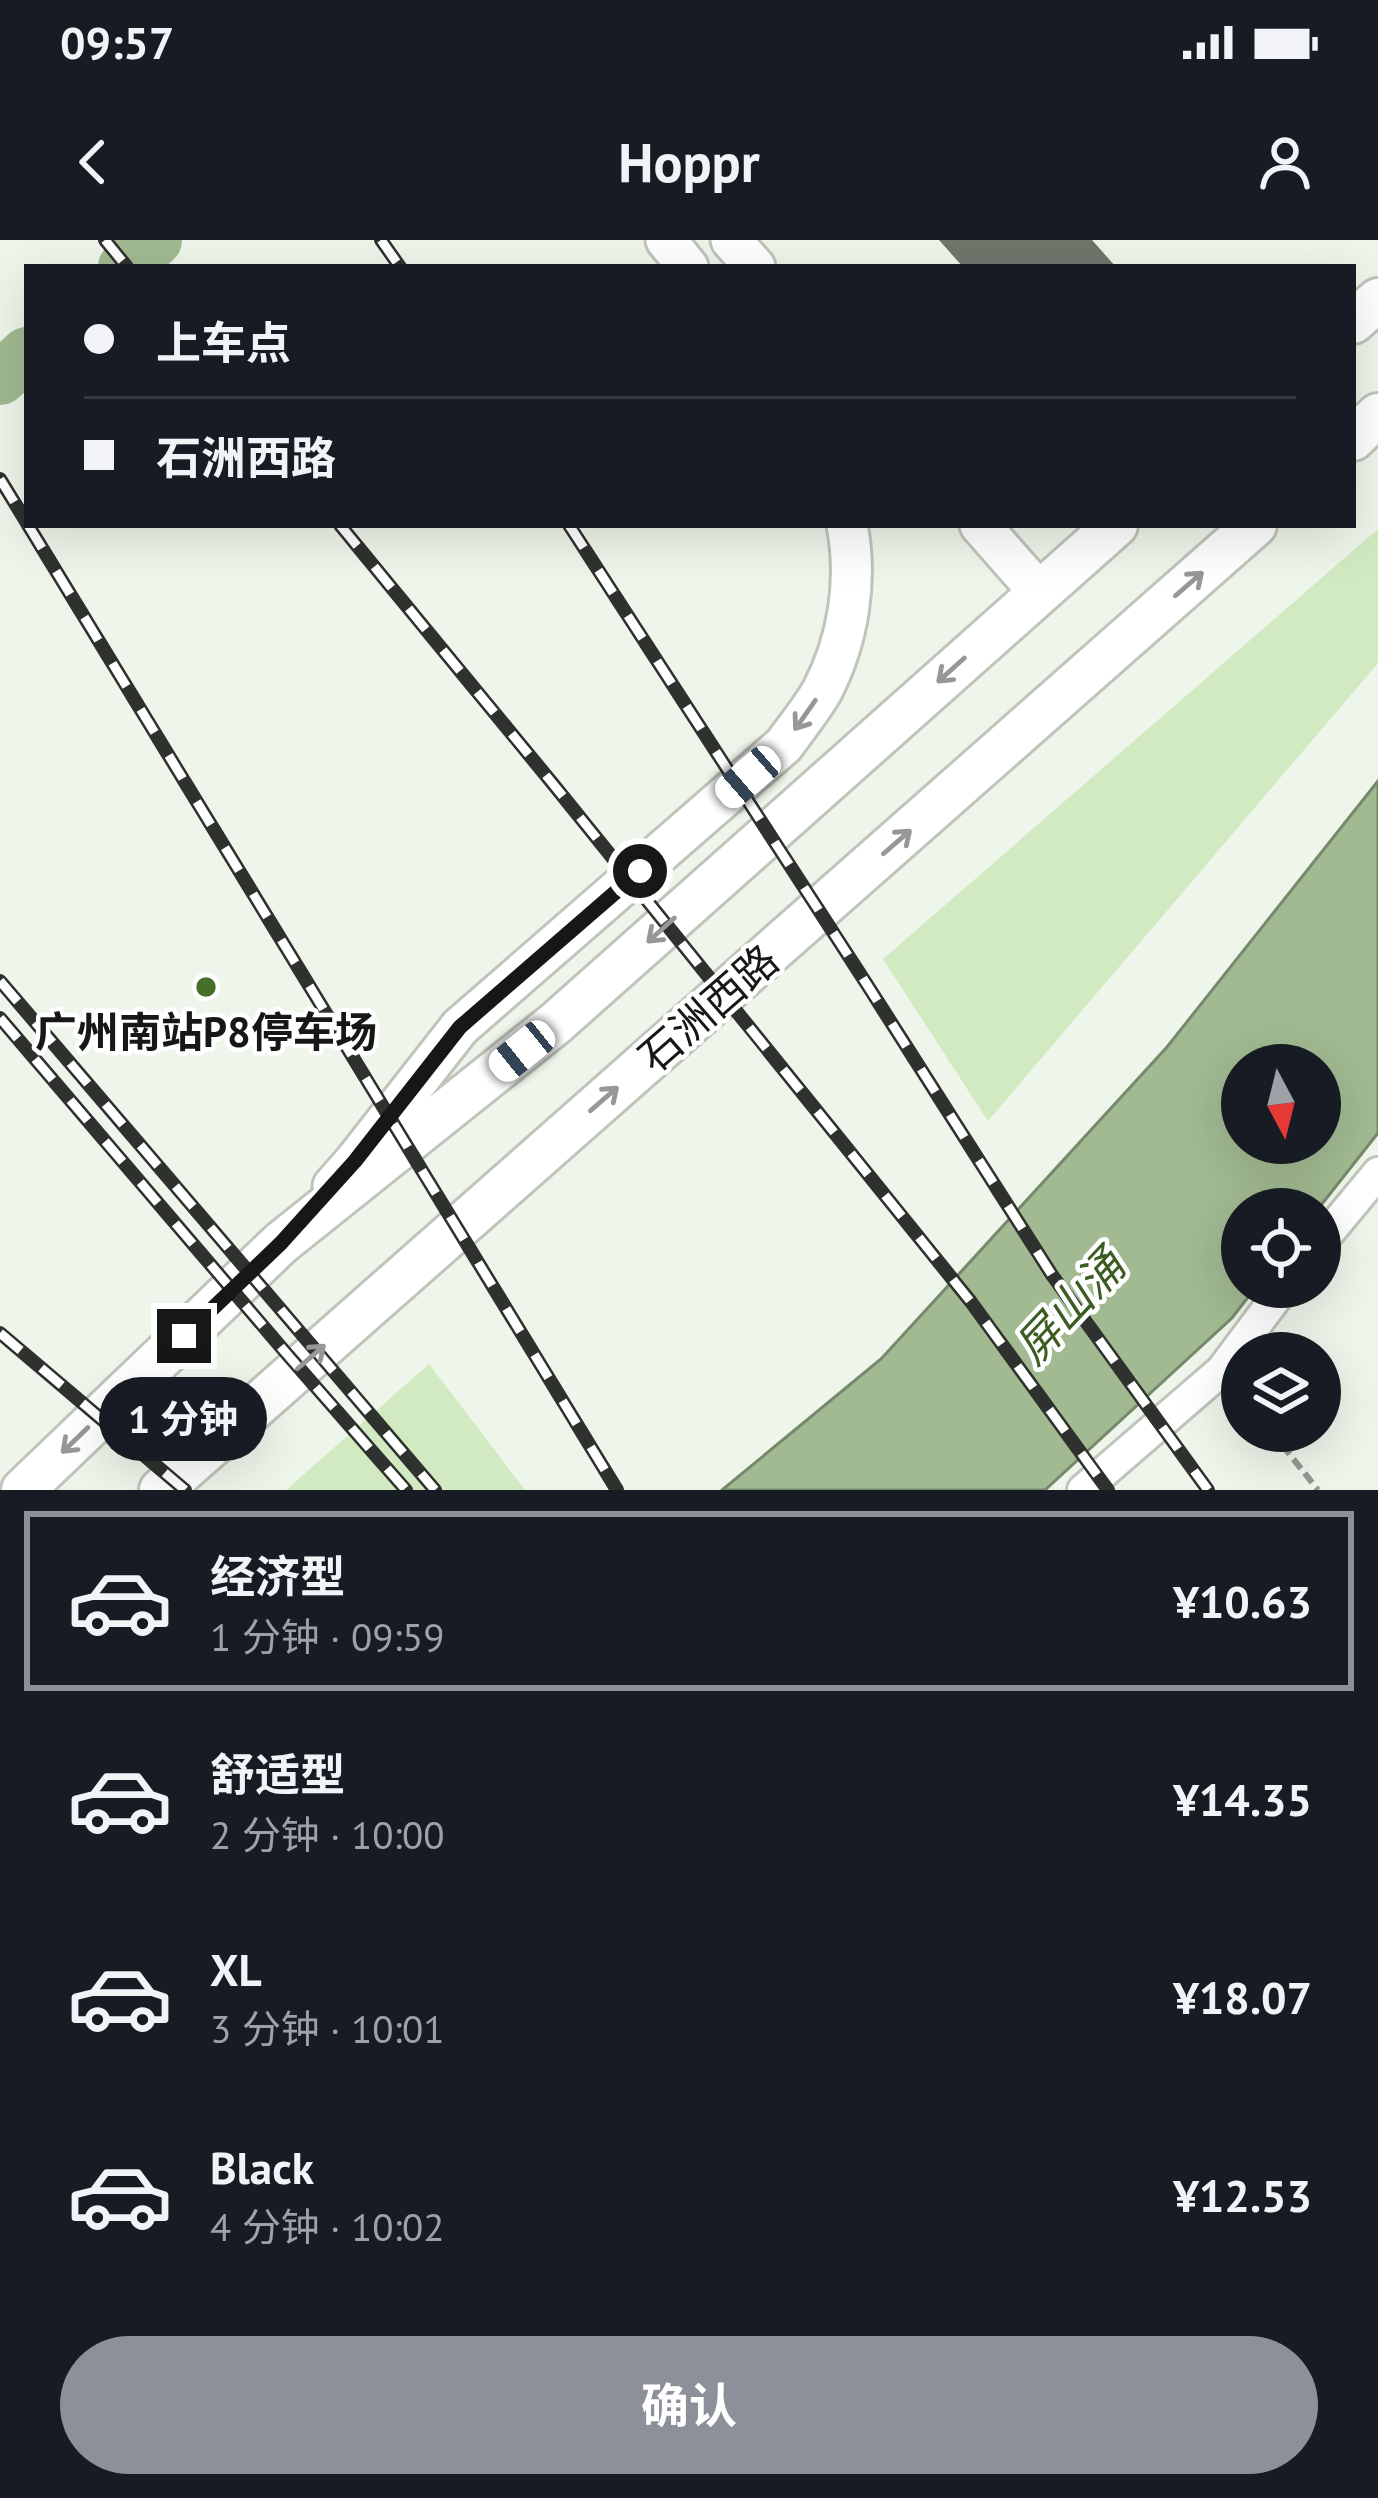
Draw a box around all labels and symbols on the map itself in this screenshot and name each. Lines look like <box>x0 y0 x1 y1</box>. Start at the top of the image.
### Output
one-way arrow <box>1173 570 1204 598</box>
one-way arrow <box>937 656 967 683</box>
one-way arrow <box>793 698 818 731</box>
car <box>709 740 787 814</box>
one-way arrow <box>881 829 912 856</box>
route start <box>613 844 667 898</box>
one-way arrow <box>646 916 676 943</box>
street label: 石洲西路 <box>627 932 789 1084</box>
marker: 广州南站P8停车场 <box>193 974 219 1000</box>
place label: 广州南站P8停车场 <box>35 1004 377 1059</box>
car <box>483 1014 561 1088</box>
north arrow <box>1221 1044 1341 1164</box>
one-way arrow <box>588 1086 619 1114</box>
water label: 屏山涌 <box>1002 1233 1140 1375</box>
route end <box>157 1309 211 1363</box>
one-way arrow <box>296 1344 326 1371</box>
callout: 1 分钟 <box>100 1378 268 1462</box>
one-way arrow <box>61 1426 91 1454</box>

